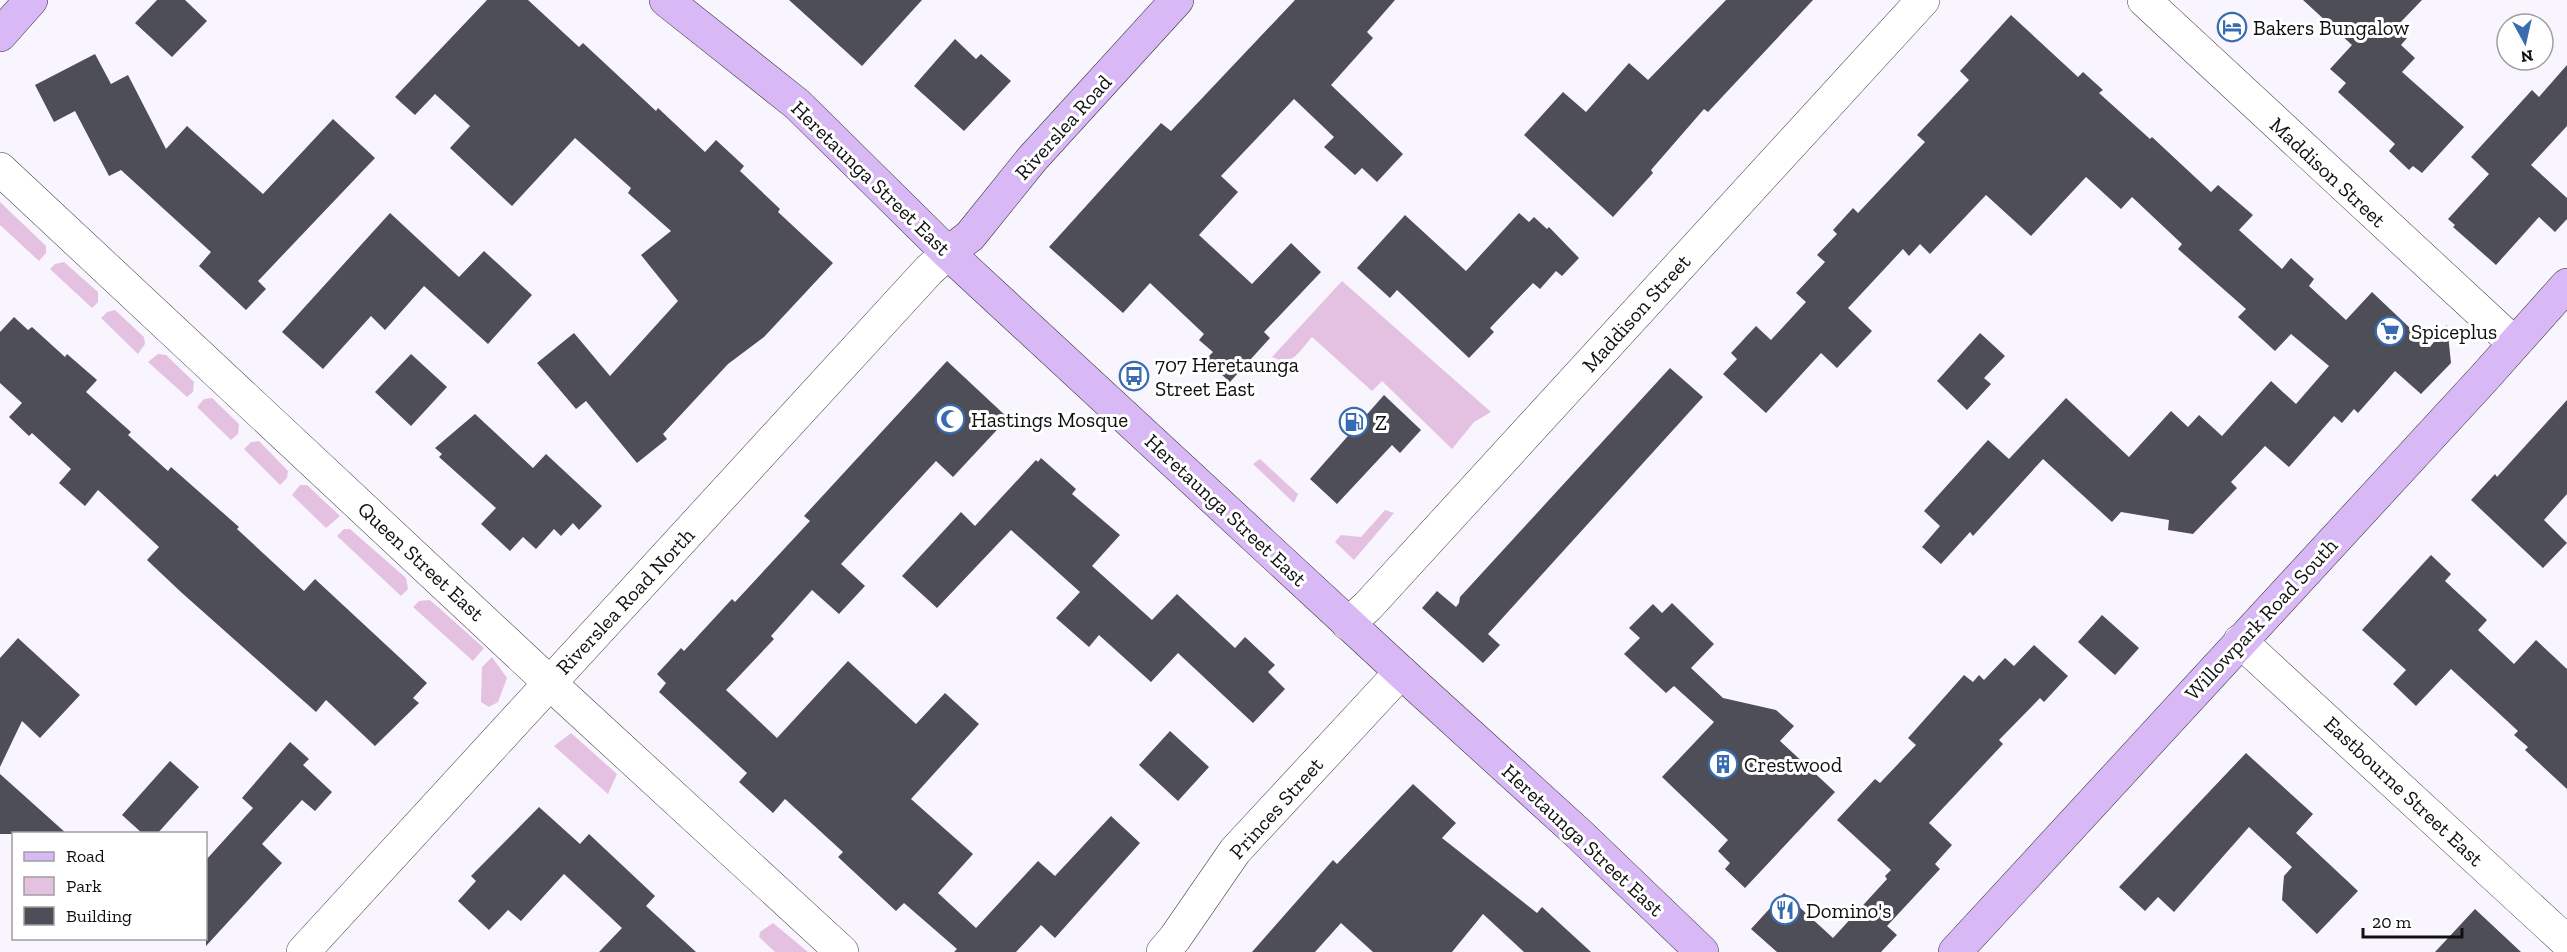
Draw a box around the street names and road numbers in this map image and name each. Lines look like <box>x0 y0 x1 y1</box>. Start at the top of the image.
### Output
street label: Riverslea Road <box>1009 69 1117 185</box>
street label: Heretaunga Street East <box>786 95 956 261</box>
street label: Maddison Street <box>2265 112 2391 232</box>
street label: Maddison Street <box>1577 249 1695 377</box>
street label: Heretaunga Street East <box>1140 429 1312 591</box>
street label: Queen Street East <box>353 496 489 626</box>
street label: Riverslea Road North <box>551 522 700 679</box>
street label: Willowpark Road South <box>2179 533 2343 705</box>
street label: Eastbourne Street East <box>2319 711 2489 871</box>
street label: Princes Street <box>1224 752 1328 864</box>
street label: Heretaunga Street East <box>1497 759 1669 921</box>

